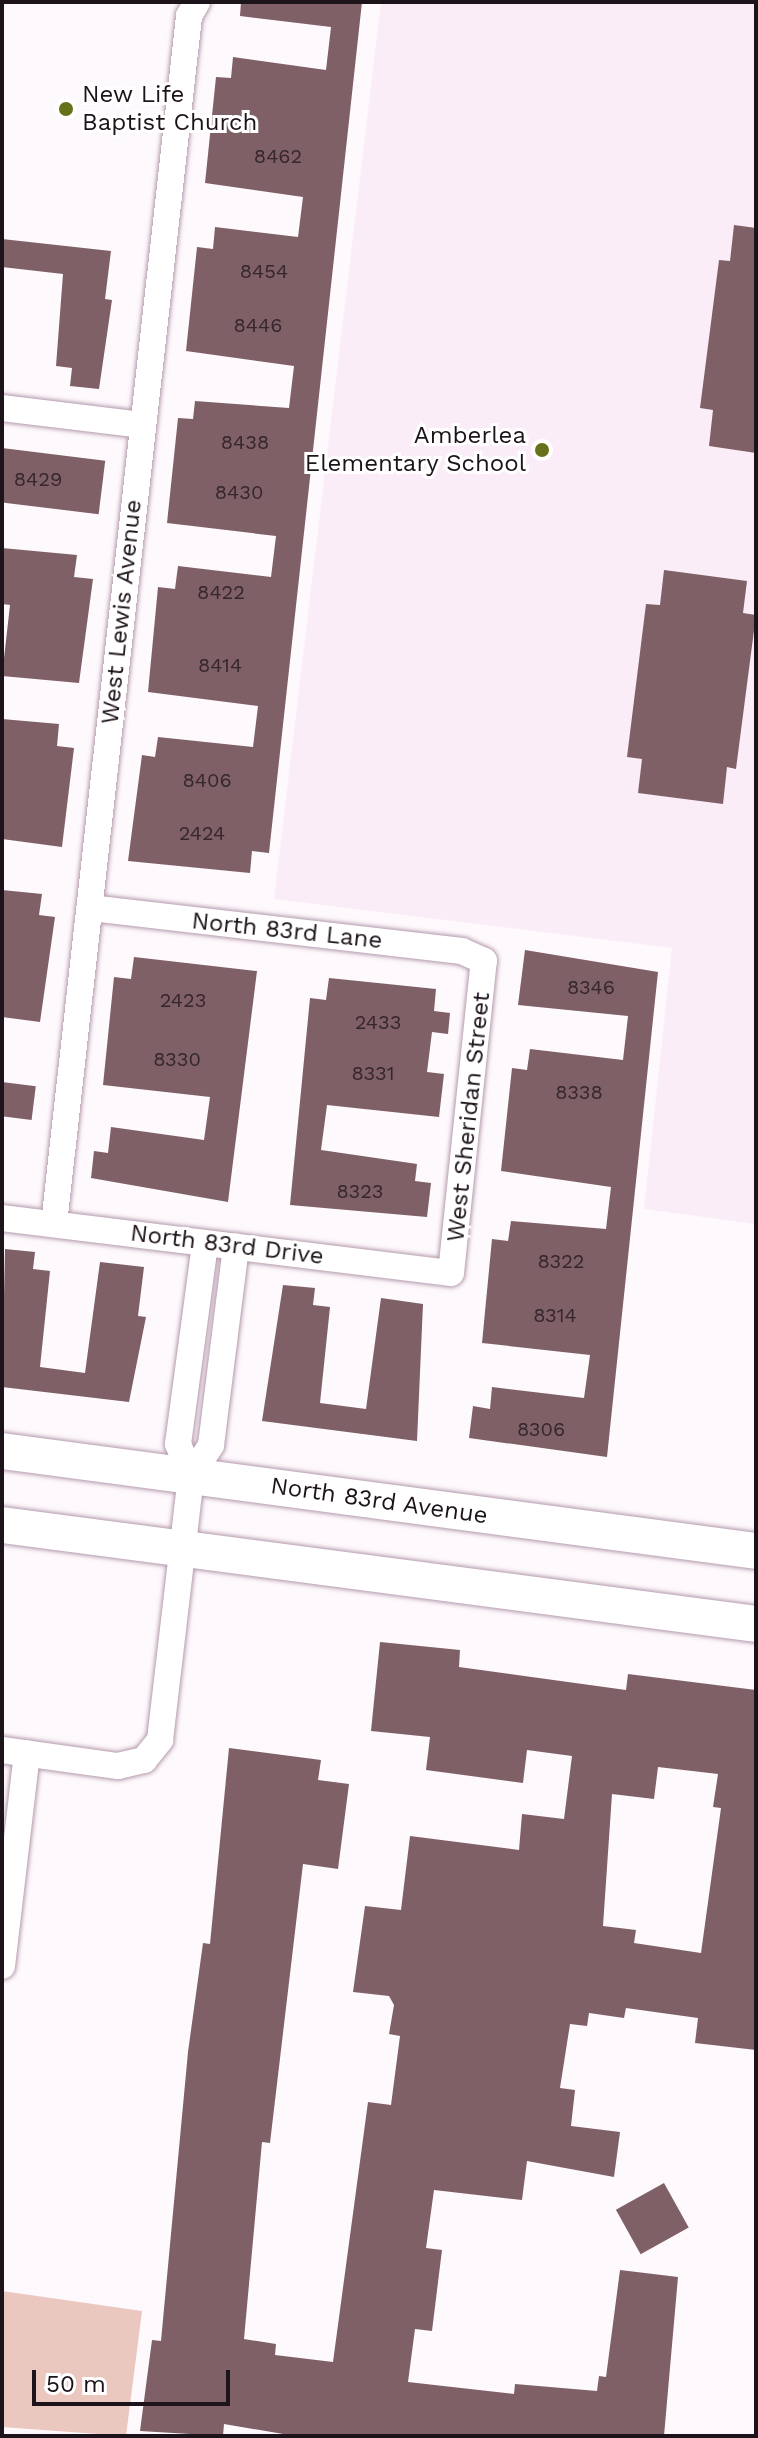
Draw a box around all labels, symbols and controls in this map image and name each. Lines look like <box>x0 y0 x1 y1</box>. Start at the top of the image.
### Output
place label: New Life Baptist Church <box>82 81 257 137</box>
marker: New Life Baptist Church <box>57 100 75 118</box>
house number: 8462 <box>254 144 302 168</box>
house number: 8454 <box>240 259 288 283</box>
house number: 8446 <box>234 313 282 337</box>
place label: Amberlea Elementary School <box>304 422 526 478</box>
house number: 8438 <box>221 430 269 454</box>
marker: Amberlea Elementary School <box>533 441 551 459</box>
house number: 8429 <box>14 467 62 491</box>
house number: 8430 <box>215 480 263 504</box>
street label: West Lewis Avenue <box>96 498 148 726</box>
house number: 8422 <box>197 580 245 604</box>
house number: 8414 <box>198 653 242 677</box>
house number: 8406 <box>182 768 232 792</box>
house number: 2424 <box>179 821 225 845</box>
street label: North 83rd Lane <box>190 907 384 955</box>
house number: 8346 <box>567 975 615 999</box>
house number: 2423 <box>160 988 206 1012</box>
street label: West Sheridan Street <box>442 991 496 1243</box>
house number: 2433 <box>355 1010 401 1034</box>
house number: 8330 <box>153 1047 201 1071</box>
house number: 8331 <box>351 1061 395 1085</box>
house number: 8338 <box>555 1080 603 1104</box>
house number: 8323 <box>337 1179 383 1203</box>
street label: North 83rd Drive <box>129 1219 325 1271</box>
house number: 8322 <box>538 1249 584 1273</box>
house number: 8314 <box>533 1303 577 1327</box>
house number: 8306 <box>517 1417 565 1441</box>
street label: North 83rd Avenue <box>268 1471 490 1531</box>
scale bar <box>36 2354 234 2404</box>
text: 50 m <box>46 2370 106 2398</box>

